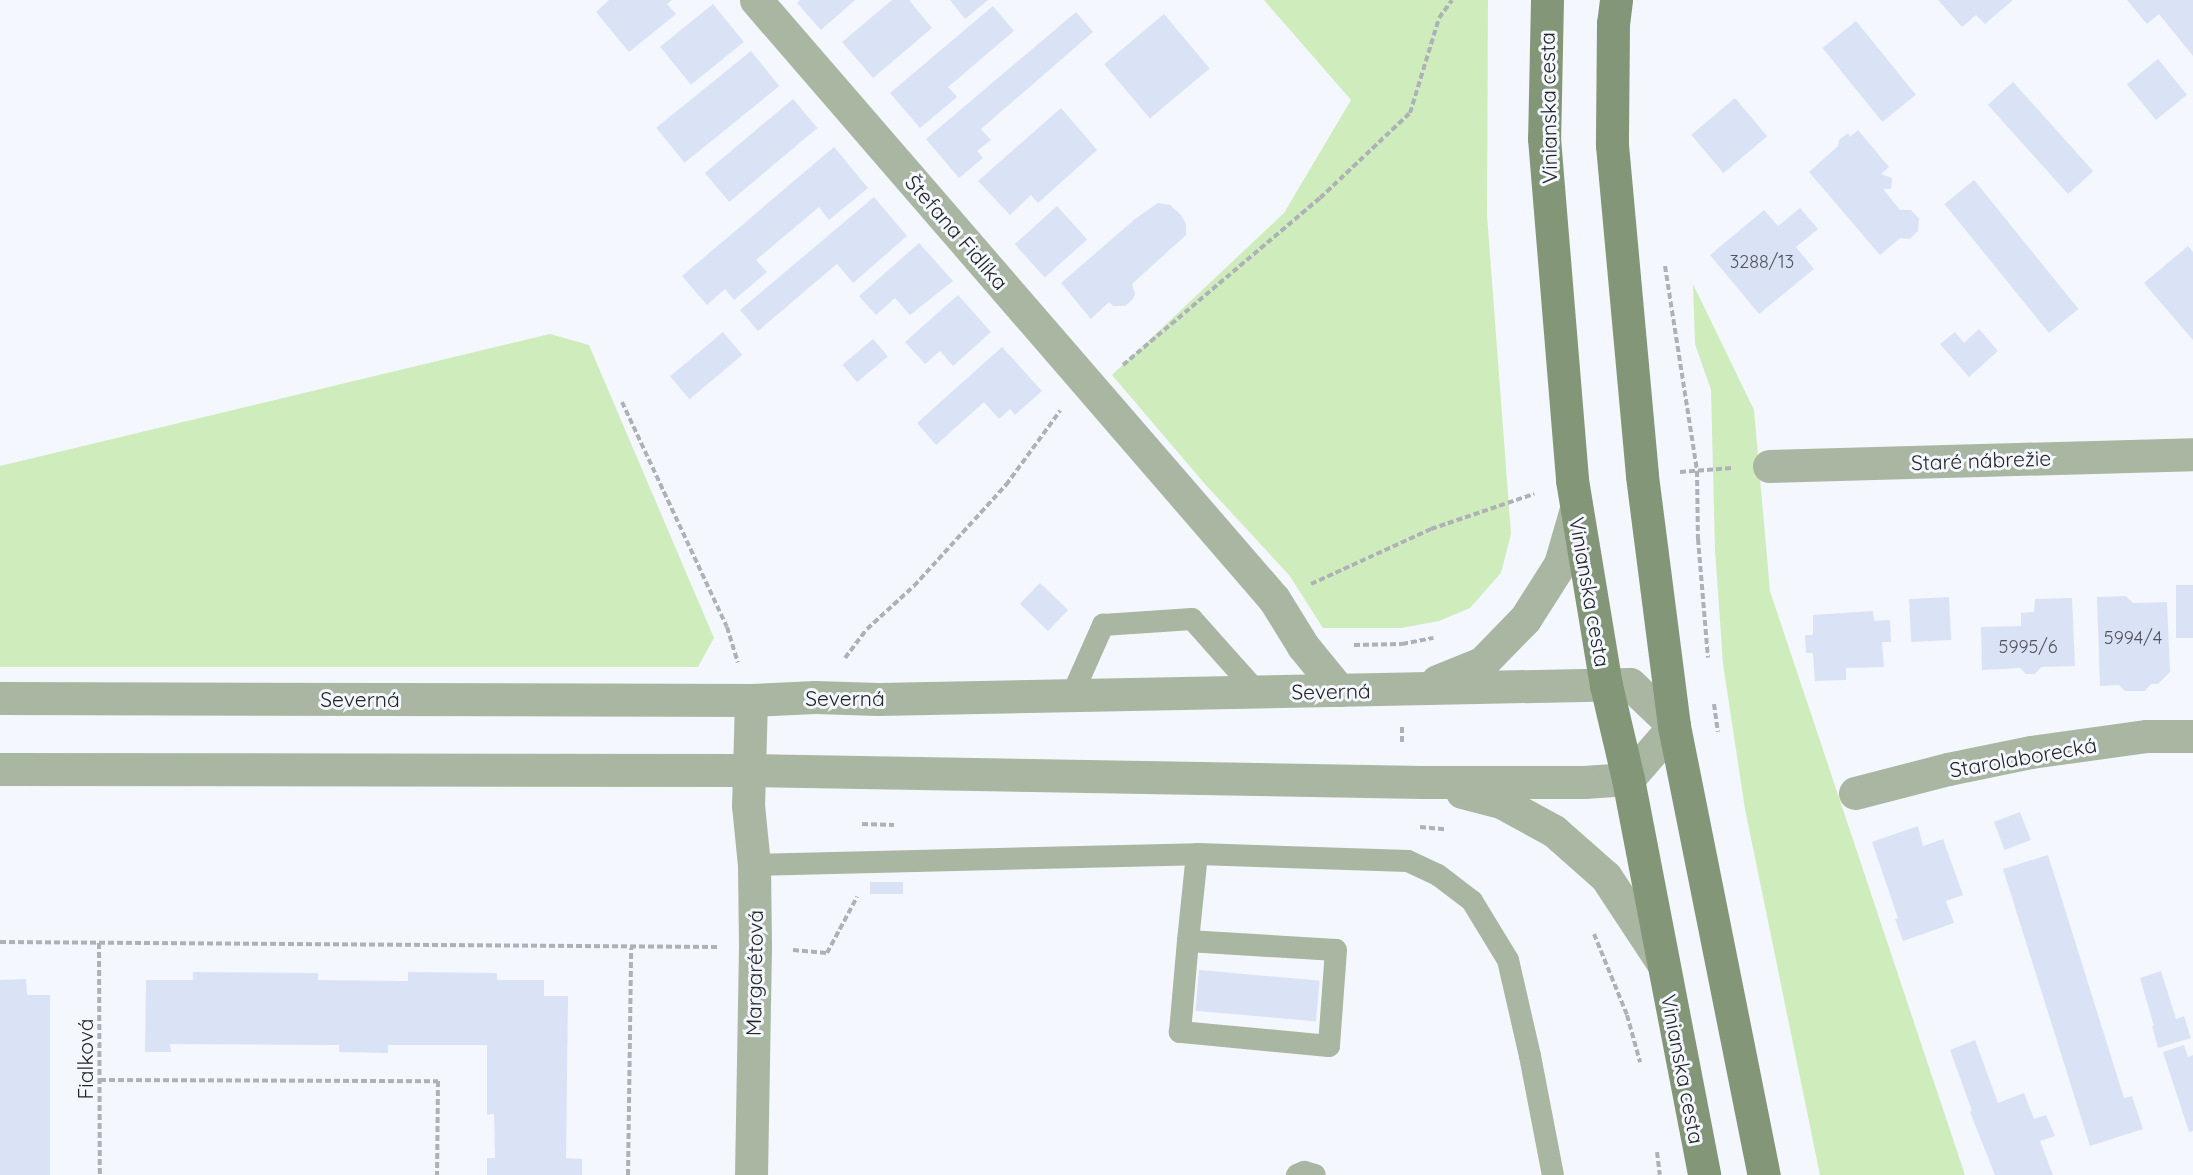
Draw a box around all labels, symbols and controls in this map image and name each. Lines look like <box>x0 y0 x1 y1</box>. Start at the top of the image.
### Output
street label: Vinianska cesta <box>1534 32 1562 184</box>
street label: Štefana Fidlíka <box>900 169 1014 295</box>
house number: 3288/13 <box>1730 251 1794 273</box>
street label: Staré nábrežie <box>1910 445 2052 475</box>
street label: Vinianska cesta <box>1564 515 1616 669</box>
house number: 5994/4 <box>2104 627 2162 649</box>
house number: 5995/6 <box>1999 636 2057 658</box>
street label: Severná <box>1291 678 1371 704</box>
street label: Severná <box>805 685 885 711</box>
street label: Severná <box>320 686 400 712</box>
street label: Starolaborecká <box>1947 732 2099 782</box>
street label: Margarétová <box>740 910 768 1036</box>
street label: Vinianska cesta <box>1656 992 1710 1146</box>
street label: Fialková <box>72 1018 98 1100</box>

